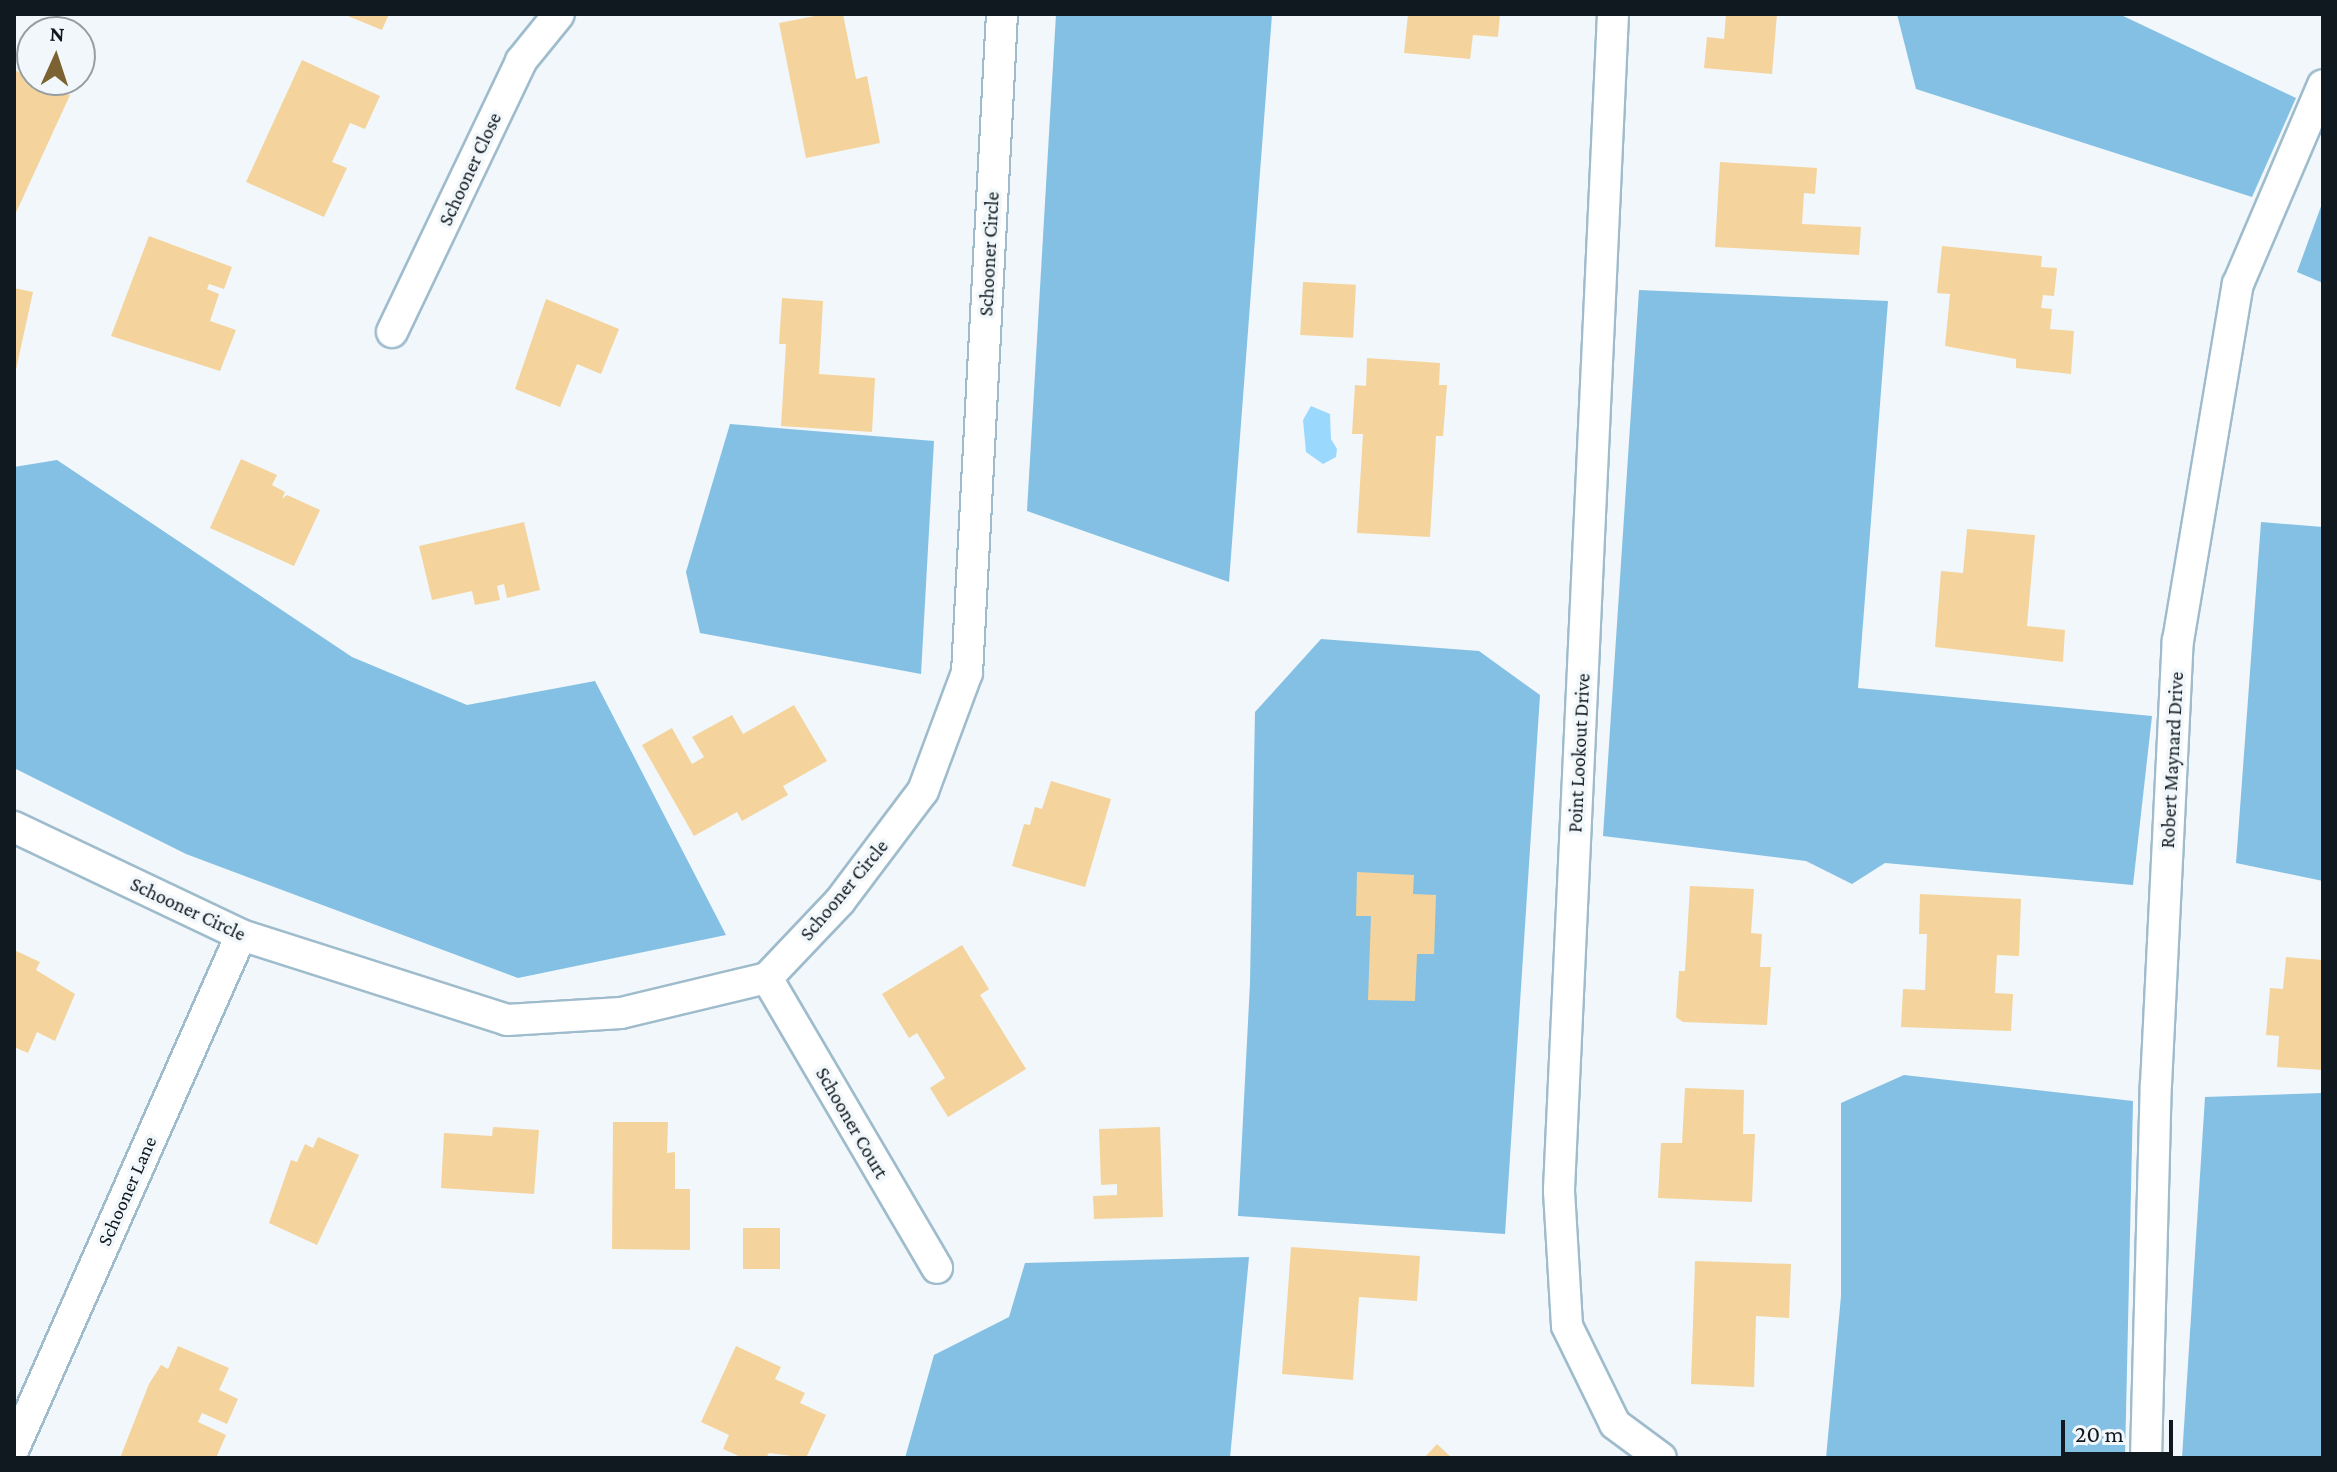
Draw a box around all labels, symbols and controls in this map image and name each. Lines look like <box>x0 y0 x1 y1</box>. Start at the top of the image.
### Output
north arrow <box>16 16 96 96</box>
text: N <box>49 21 65 46</box>
street label: Schooner Close <box>433 109 507 229</box>
street label: Schooner Circle <box>974 191 1004 317</box>
street label: Robert Maynard Drive <box>2155 671 2189 849</box>
street label: Point Lookout Drive <box>1563 673 1595 833</box>
street label: Schooner Circle <box>795 835 893 945</box>
street label: Schooner Circle <box>127 872 249 946</box>
street label: Schooner Court <box>810 1063 894 1183</box>
street label: Schooner Lane <box>92 1133 162 1249</box>
scale bar <box>2065 1404 2177 1454</box>
text: 20 m <box>2075 1420 2124 1447</box>

